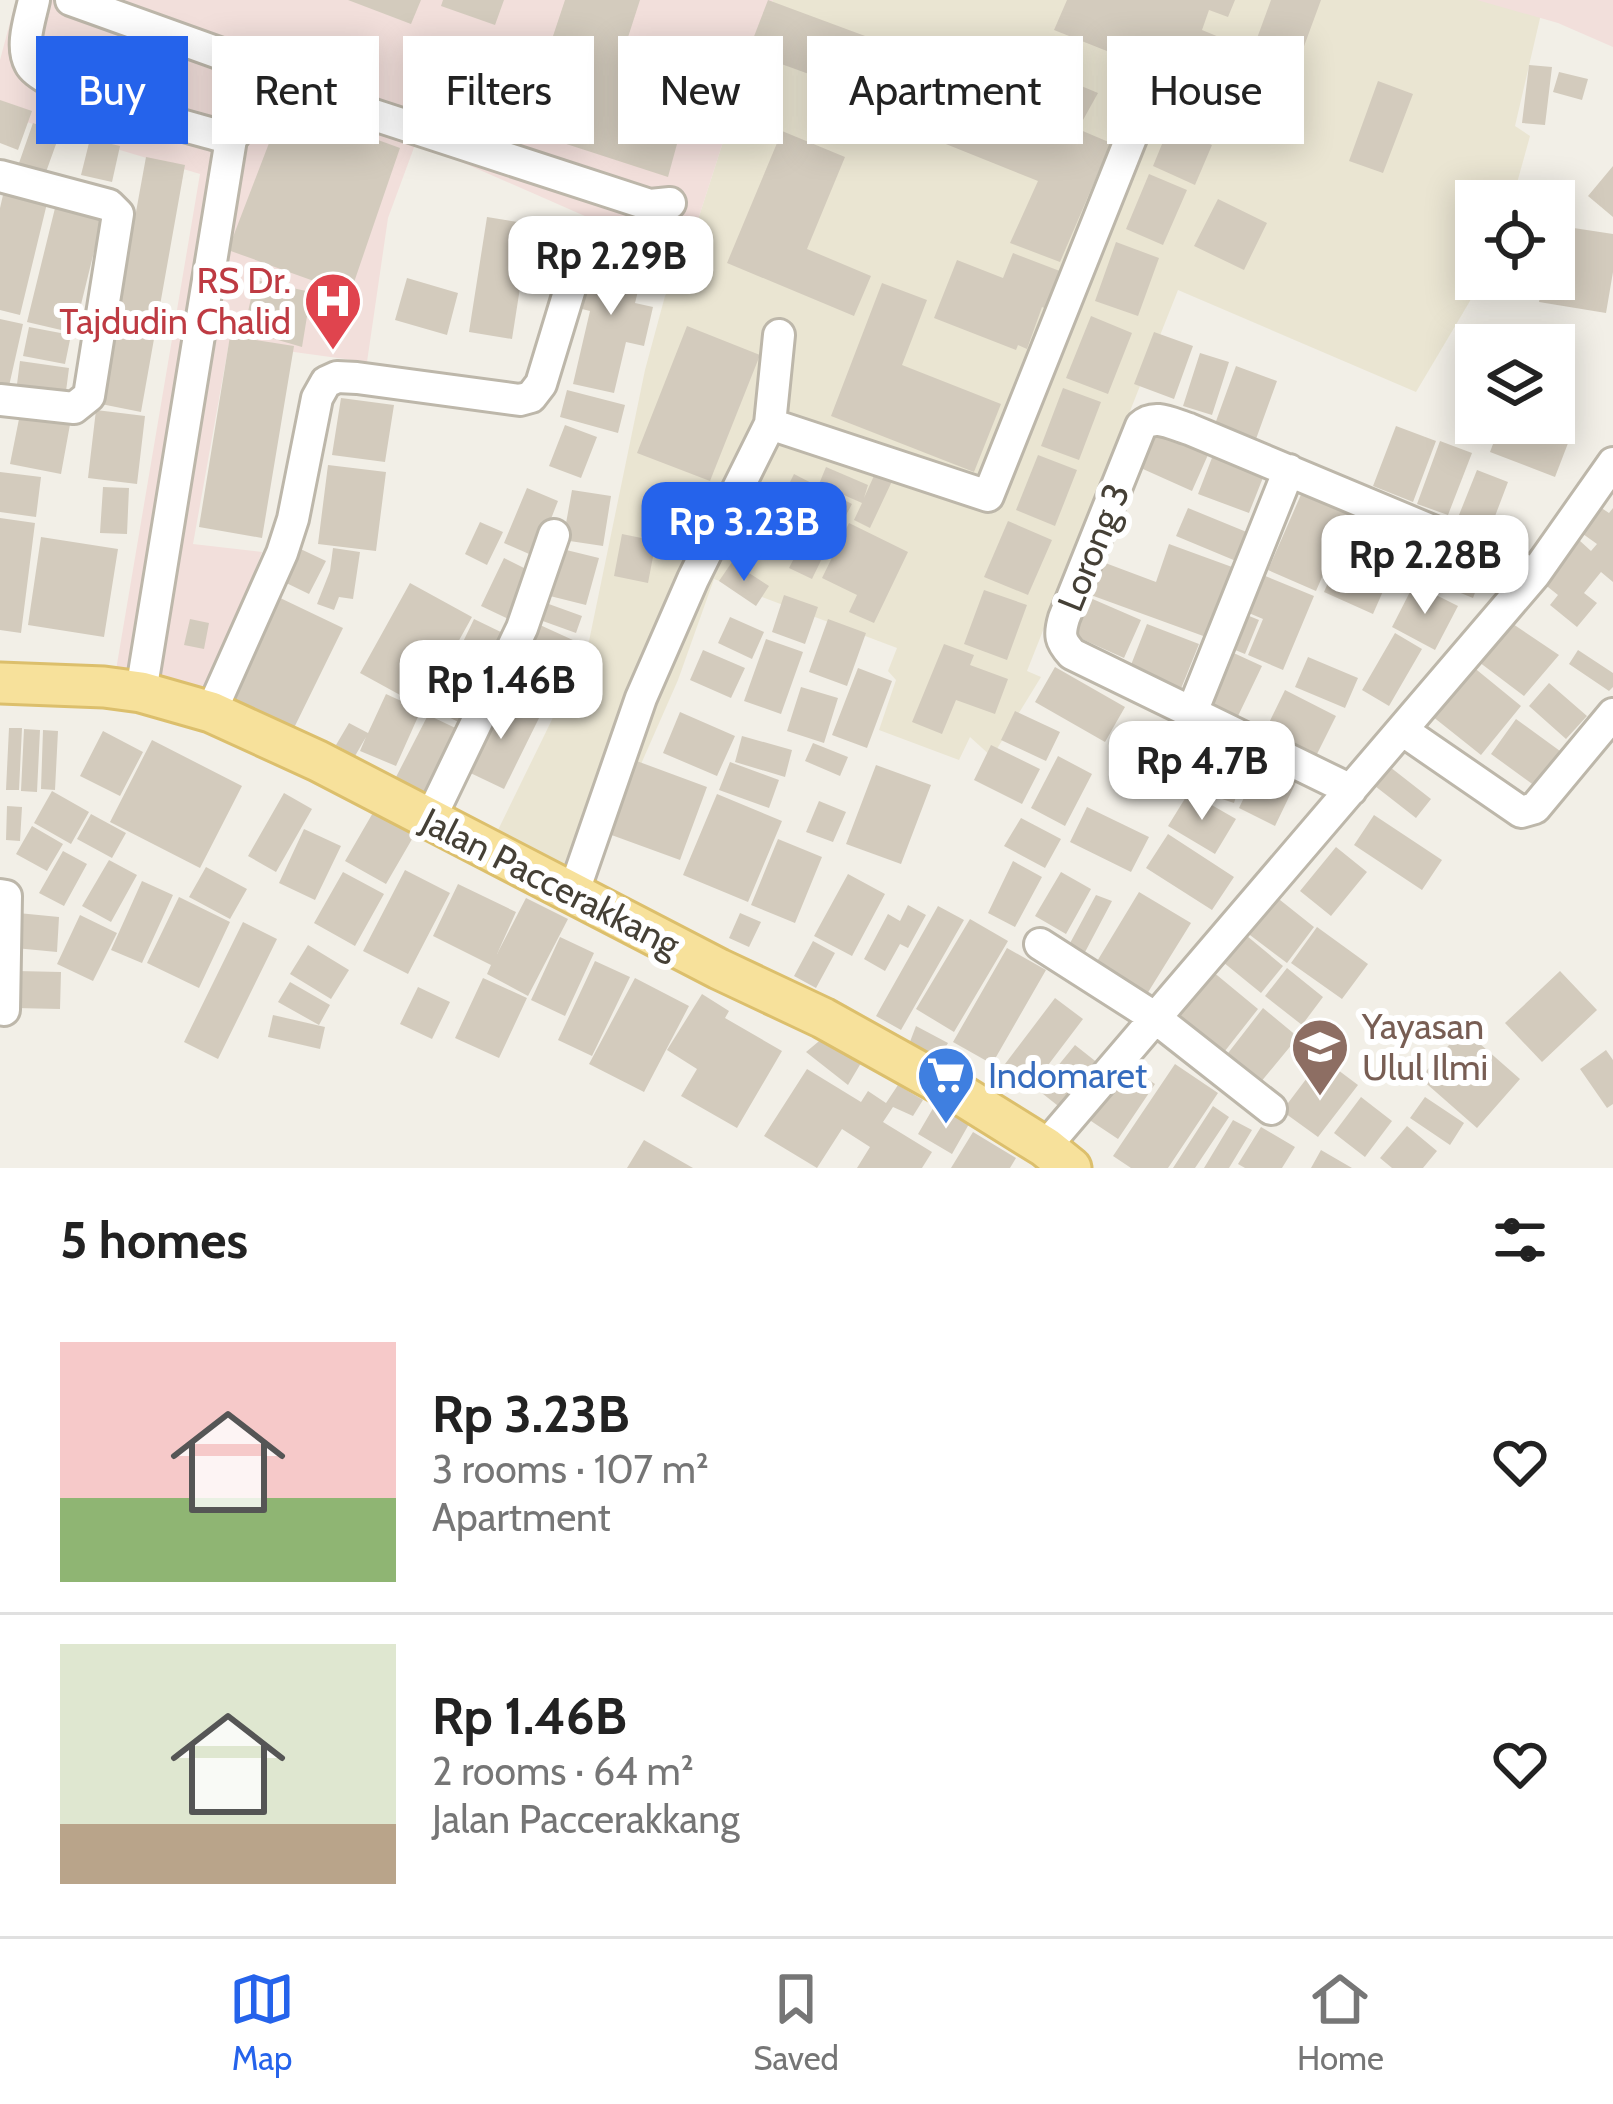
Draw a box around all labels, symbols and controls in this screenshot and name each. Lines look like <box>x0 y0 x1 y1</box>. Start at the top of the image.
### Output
chip: Buy <box>36 36 188 144</box>
chip: Rent <box>212 36 379 144</box>
chip: Filters <box>403 36 594 144</box>
chip: New <box>618 36 783 144</box>
chip: Apartment <box>807 36 1083 144</box>
chip: House <box>1107 36 1304 144</box>
map controls <box>1455 180 1575 444</box>
button: locate <box>1455 180 1575 300</box>
pin: Rp 2.29B <box>487 216 735 318</box>
text: Rp 2.29B <box>535 231 687 279</box>
place label: RS Dr. Tajdudin Chalid <box>59 258 291 343</box>
hospital icon: RS Dr. Tajdudin Chalid <box>302 270 364 352</box>
button: layers <box>1455 324 1575 444</box>
street label: Lorong 3 <box>1048 477 1138 617</box>
pin: Rp 3.23B <box>620 482 868 584</box>
text: Rp 3.23B <box>669 497 819 545</box>
pin: Rp 2.28B <box>1301 515 1549 617</box>
text: Rp 2.28B <box>1348 530 1502 578</box>
pin: Rp 1.46B <box>377 640 625 742</box>
text: Rp 1.46B <box>427 655 575 703</box>
pin: Rp 4.7B <box>1091 721 1313 823</box>
text: Rp 4.7B <box>1136 736 1268 784</box>
street label: Jalan Paccerakkang <box>414 797 688 967</box>
place label: Yayasan Ulul Ilmi <box>1361 1004 1488 1089</box>
school or university icon: Yayasan Ulul Ilmi <box>1289 1016 1351 1098</box>
supermarket icon: Indomaret <box>915 1044 977 1126</box>
place label: Indomaret <box>988 1053 1147 1097</box>
icon: filters <box>1487 1207 1553 1273</box>
text: 5 homes <box>60 1209 248 1271</box>
text: Rp 3.23B <box>432 1383 629 1445</box>
icon: home <box>156 1390 300 1534</box>
icon: heart <box>1487 1429 1553 1495</box>
text: 3 rooms · 107 m² <box>432 1445 709 1493</box>
text: Apartment <box>432 1493 611 1541</box>
text: Rp 1.46B <box>432 1685 627 1747</box>
icon: home <box>156 1692 300 1836</box>
icon: heart <box>1487 1731 1553 1797</box>
text: 2 rooms · 64 m² <box>432 1747 694 1795</box>
text: Jalan Paccerakkang <box>432 1795 740 1843</box>
tab: Map <box>229 1966 295 2078</box>
tab: Saved <box>753 1966 839 2078</box>
tab: Home <box>1297 1966 1384 2078</box>

